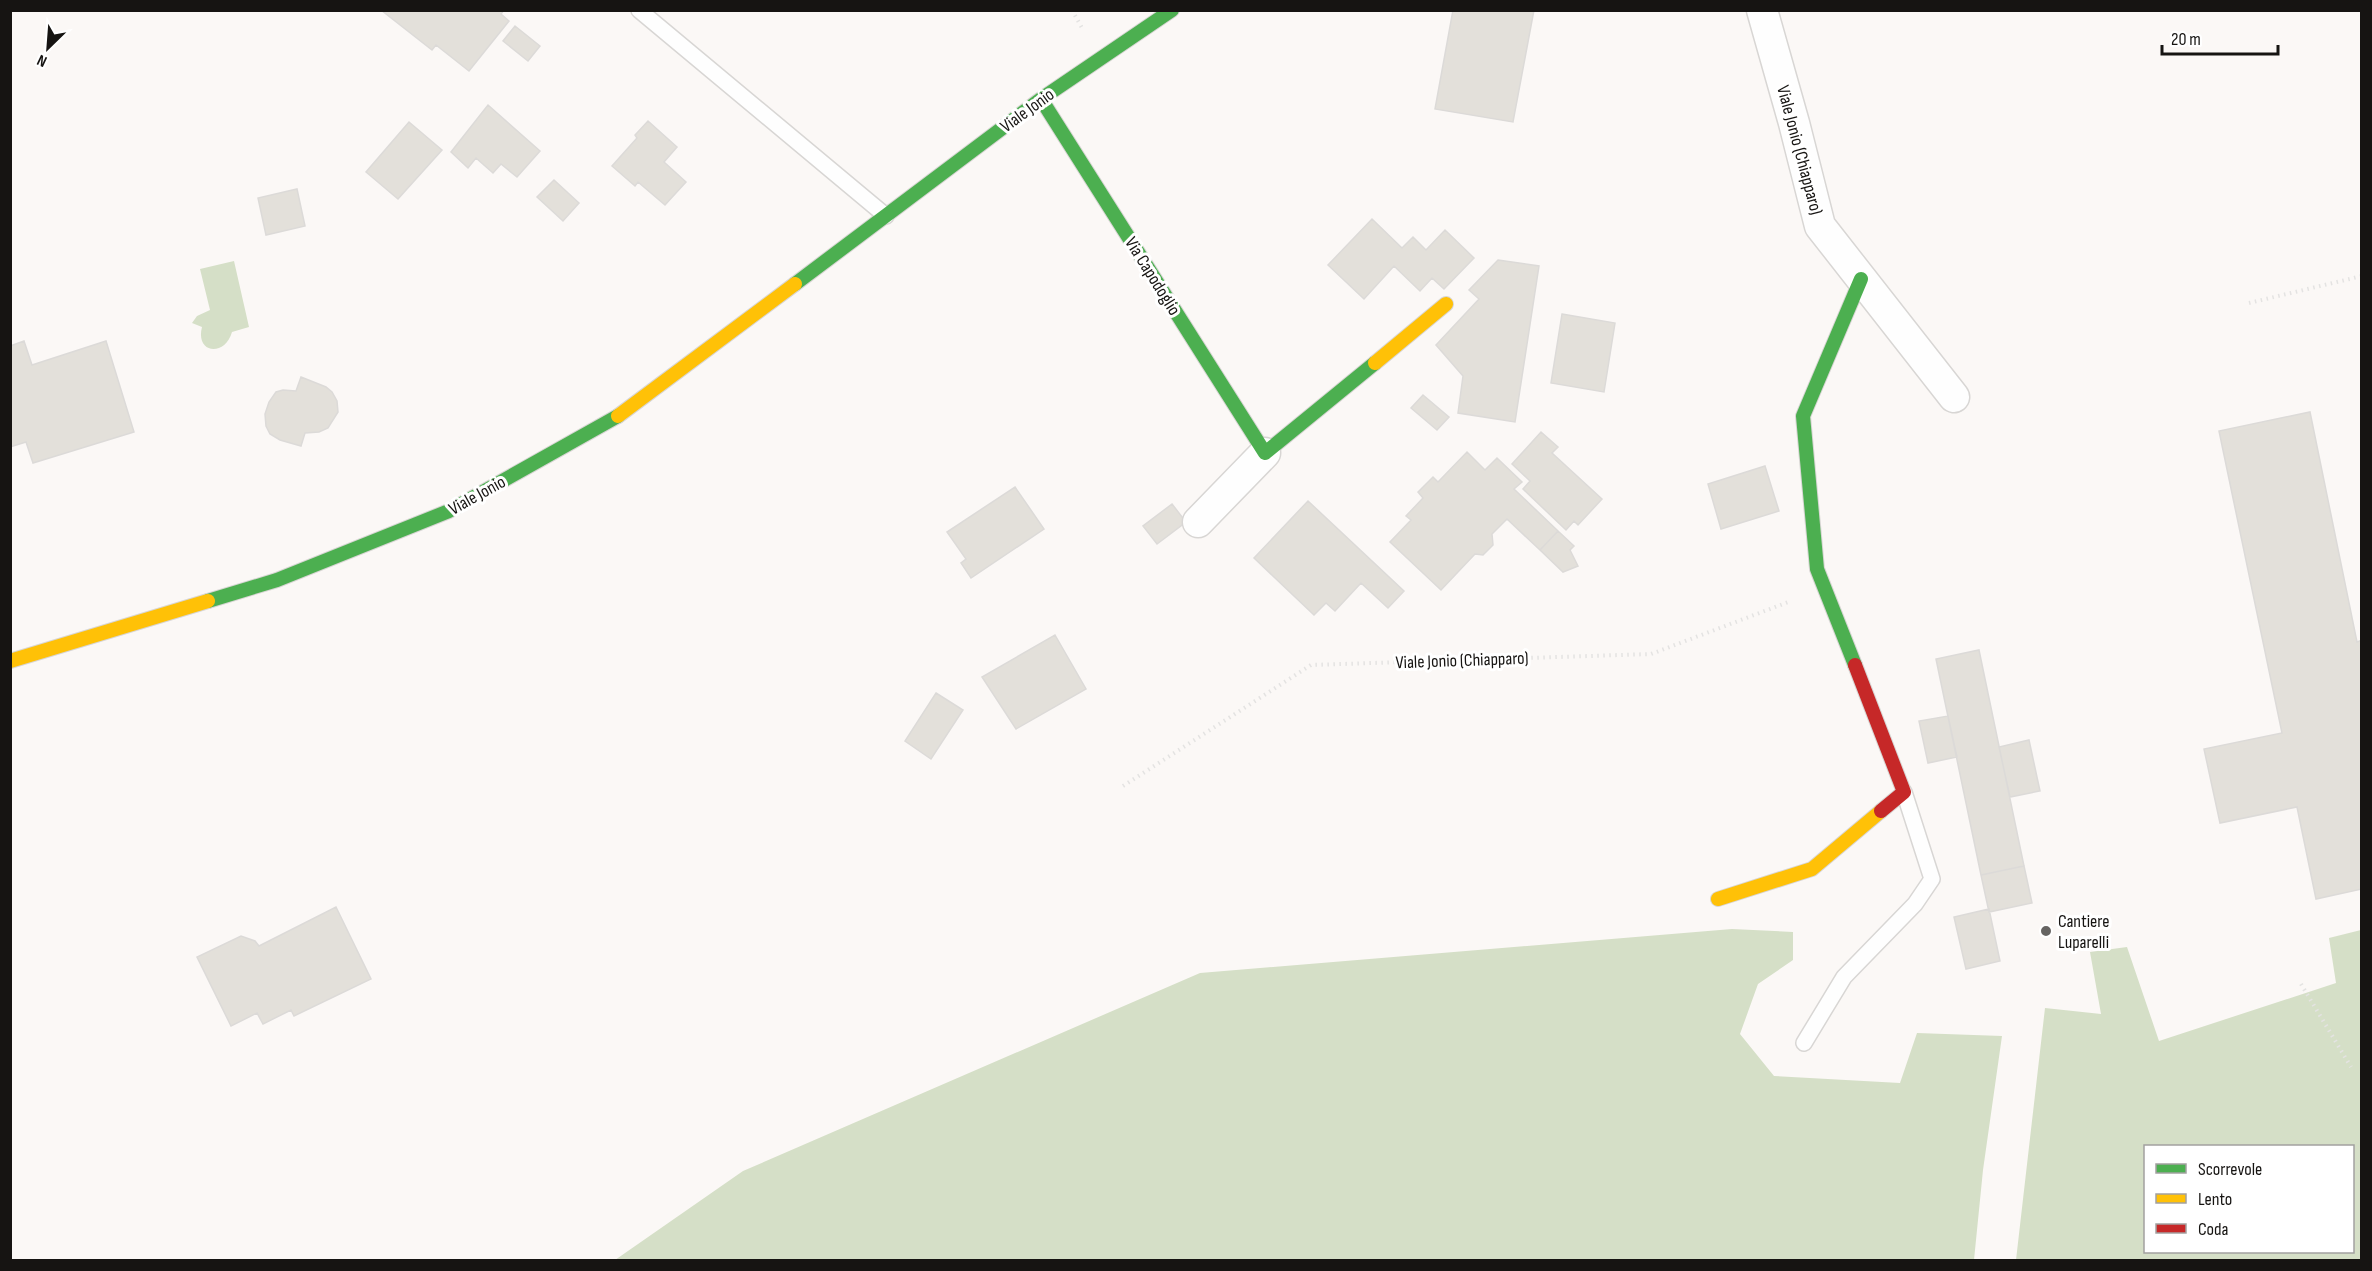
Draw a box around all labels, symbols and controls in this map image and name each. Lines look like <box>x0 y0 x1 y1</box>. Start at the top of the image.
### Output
north arrow <box>18 18 78 78</box>
scale bar <box>2162 18 2278 56</box>
text: 20 m <box>2171 29 2201 50</box>
text: N <box>34 50 50 71</box>
street label: Viale Jonio (Chiapparo) <box>1772 83 1827 217</box>
street label: Viale Jonio <box>996 84 1058 137</box>
street label: Via Capodoglio <box>1120 233 1185 319</box>
street label: Viale Jonio <box>445 471 509 520</box>
street label: Viale Jonio (Chiapparo) <box>1395 648 1529 673</box>
place label: Cantiere Luparelli <box>2058 911 2109 953</box>
marker: Cantiere Luparelli <box>2039 924 2053 938</box>
legend <box>2144 1145 2354 1253</box>
text: Scorrevole <box>2198 1159 2262 1180</box>
text: Lento <box>2198 1189 2232 1210</box>
text: Coda <box>2198 1219 2229 1240</box>

